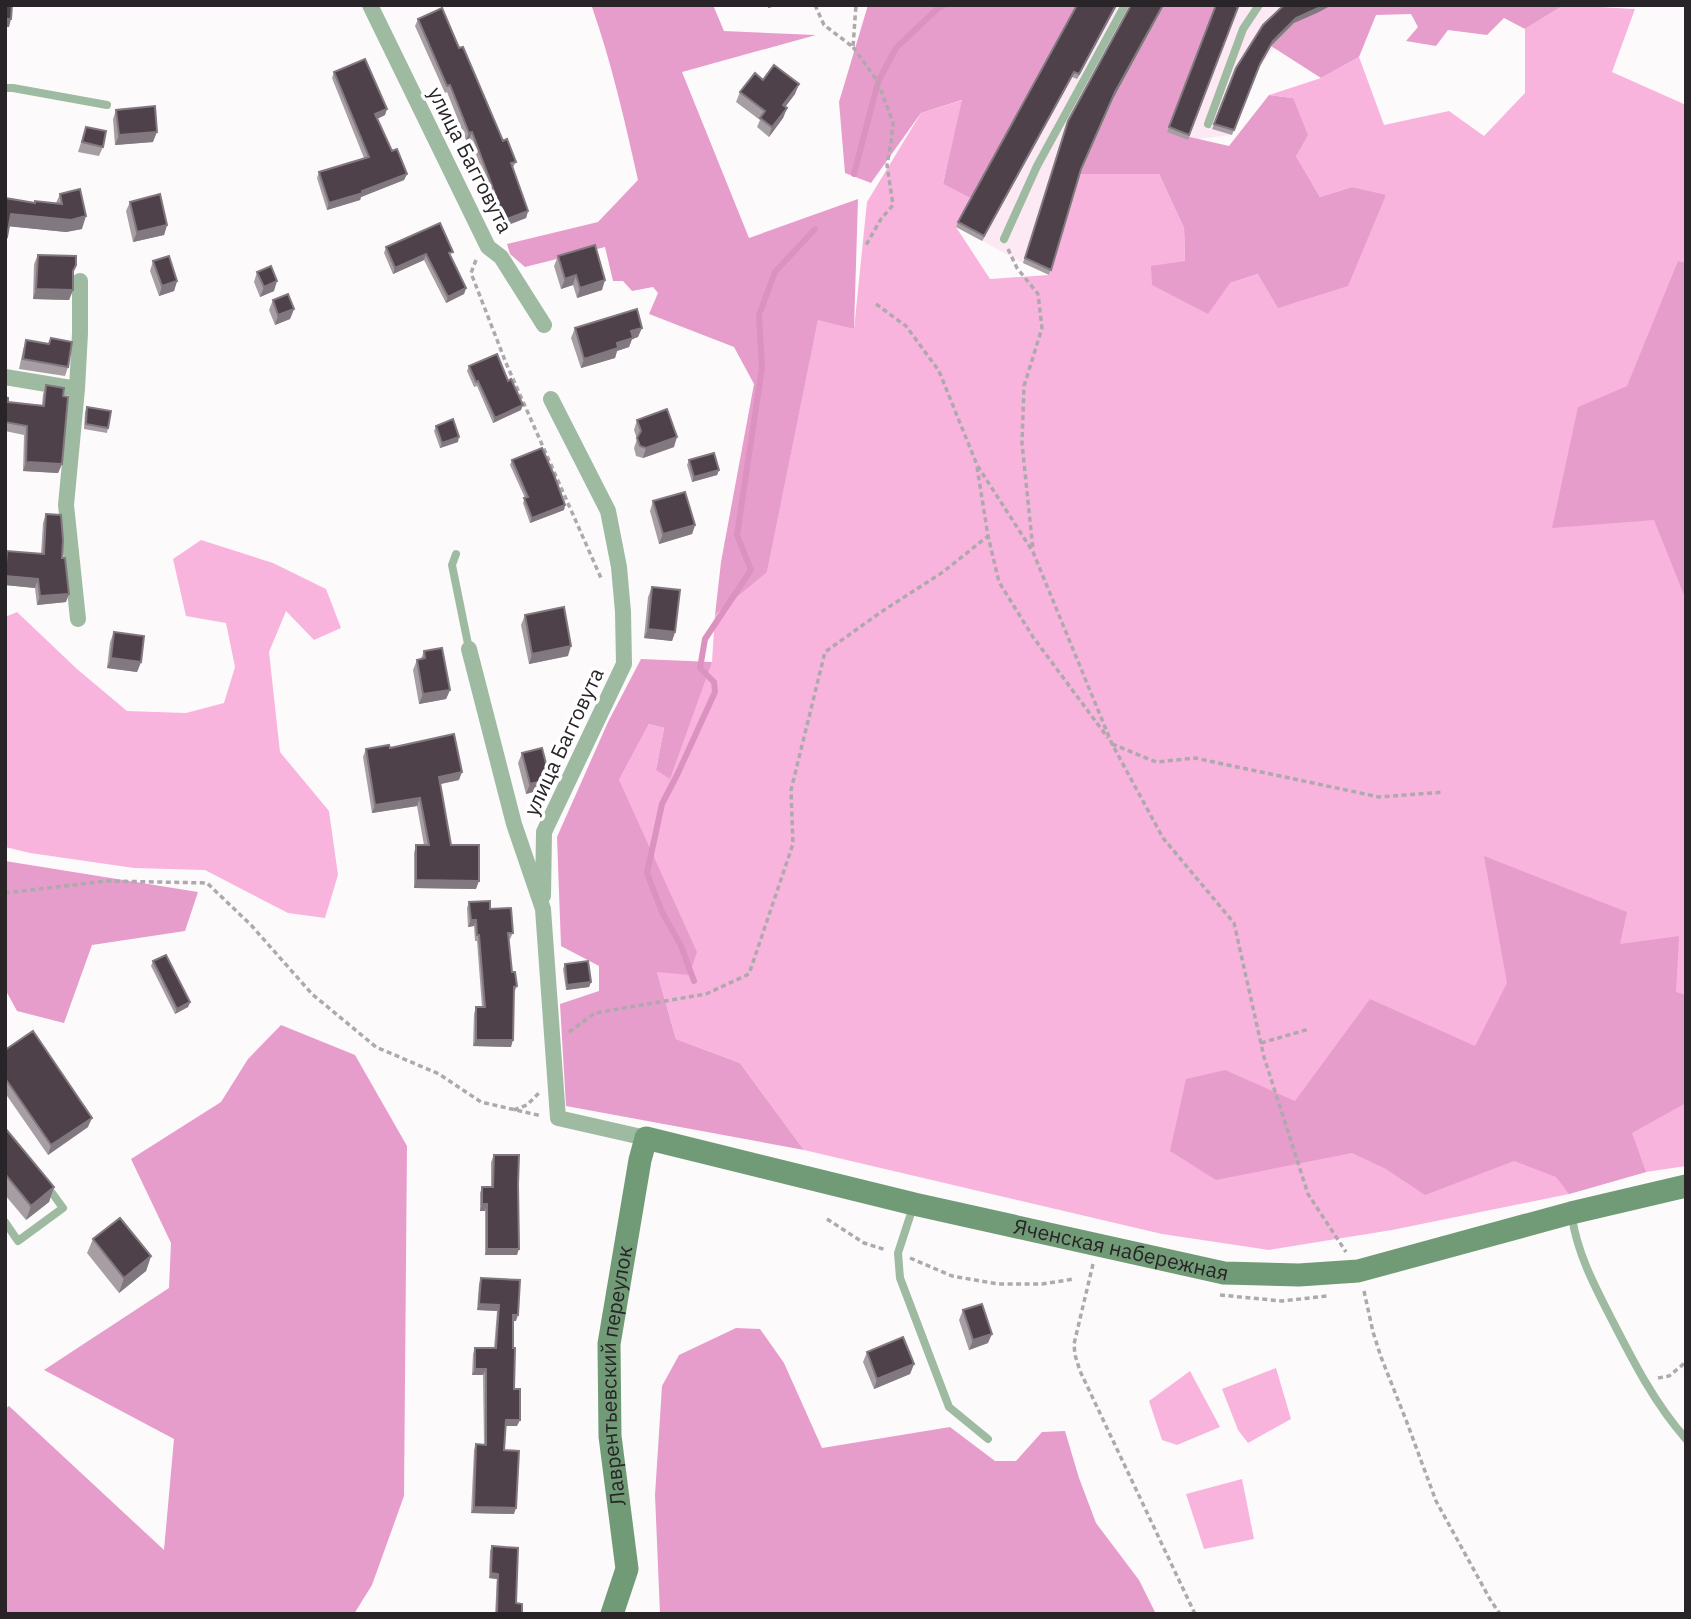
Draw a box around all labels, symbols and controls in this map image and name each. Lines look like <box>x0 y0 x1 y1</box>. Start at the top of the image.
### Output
street label: улица Багговута <box>422 82 520 237</box>
street label: улица Багговута <box>517 663 610 820</box>
street label: Яченская набережная <box>1011 1212 1231 1287</box>
street label: Лаврентьевский переулок <box>594 1243 638 1508</box>

